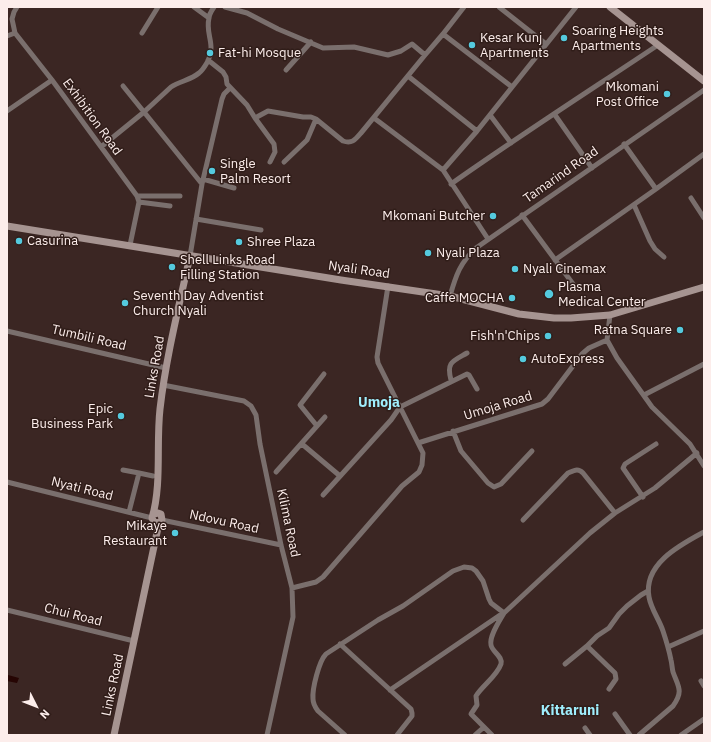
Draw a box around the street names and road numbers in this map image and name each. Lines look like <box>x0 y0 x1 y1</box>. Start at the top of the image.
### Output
street label: Exhibition Road <box>59 76 125 158</box>
street label: Tamarind Road <box>521 143 601 207</box>
street label: Nyali Road <box>327 258 391 282</box>
street label: Tumbili Road <box>50 322 128 354</box>
street label: Links Road <box>142 335 168 399</box>
street label: Umoja Road <box>462 388 534 424</box>
street label: Nyati Road <box>49 474 115 504</box>
street label: Kilima Road <box>273 487 303 559</box>
street label: Ndovu Road <box>188 507 260 537</box>
street label: Chui Road <box>42 600 104 630</box>
street label: Links Road <box>99 652 127 718</box>

